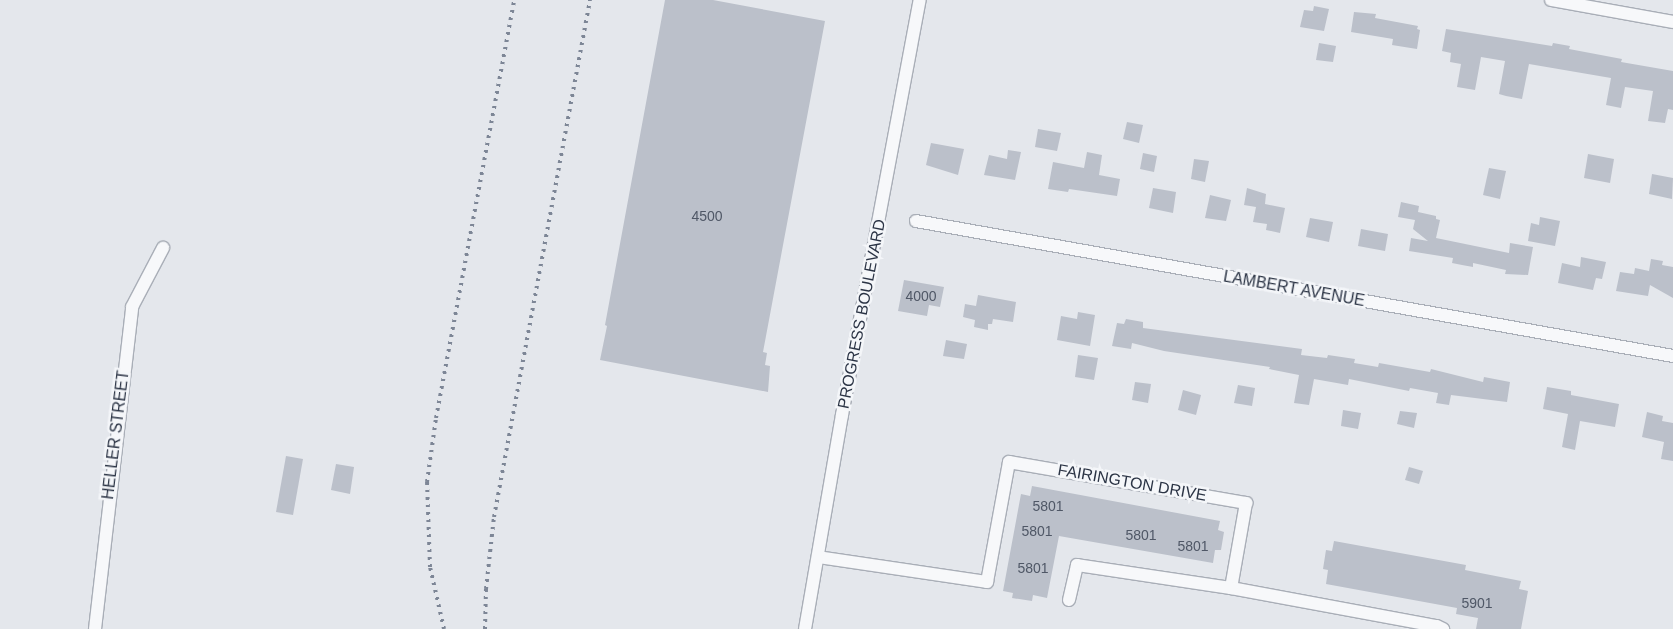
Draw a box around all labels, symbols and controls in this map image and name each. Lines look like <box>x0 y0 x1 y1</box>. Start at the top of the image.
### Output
house number: 4500 <box>691 208 723 224</box>
street label: PROGRESS BOULEVARD <box>834 218 890 410</box>
street label: LAMBERT AVENUE <box>1221 267 1367 311</box>
house number: 4000 <box>905 288 937 304</box>
street label: HELLER STREET <box>99 369 133 501</box>
street label: FAIRINGTON DRIVE <box>1056 460 1208 506</box>
house number: 5801 <box>1032 498 1064 514</box>
house number: 5801 <box>1021 523 1053 539</box>
house number: 5801 <box>1125 527 1157 543</box>
house number: 5801 <box>1177 538 1209 554</box>
house number: 5801 <box>1017 560 1049 576</box>
house number: 5901 <box>1461 595 1493 611</box>

